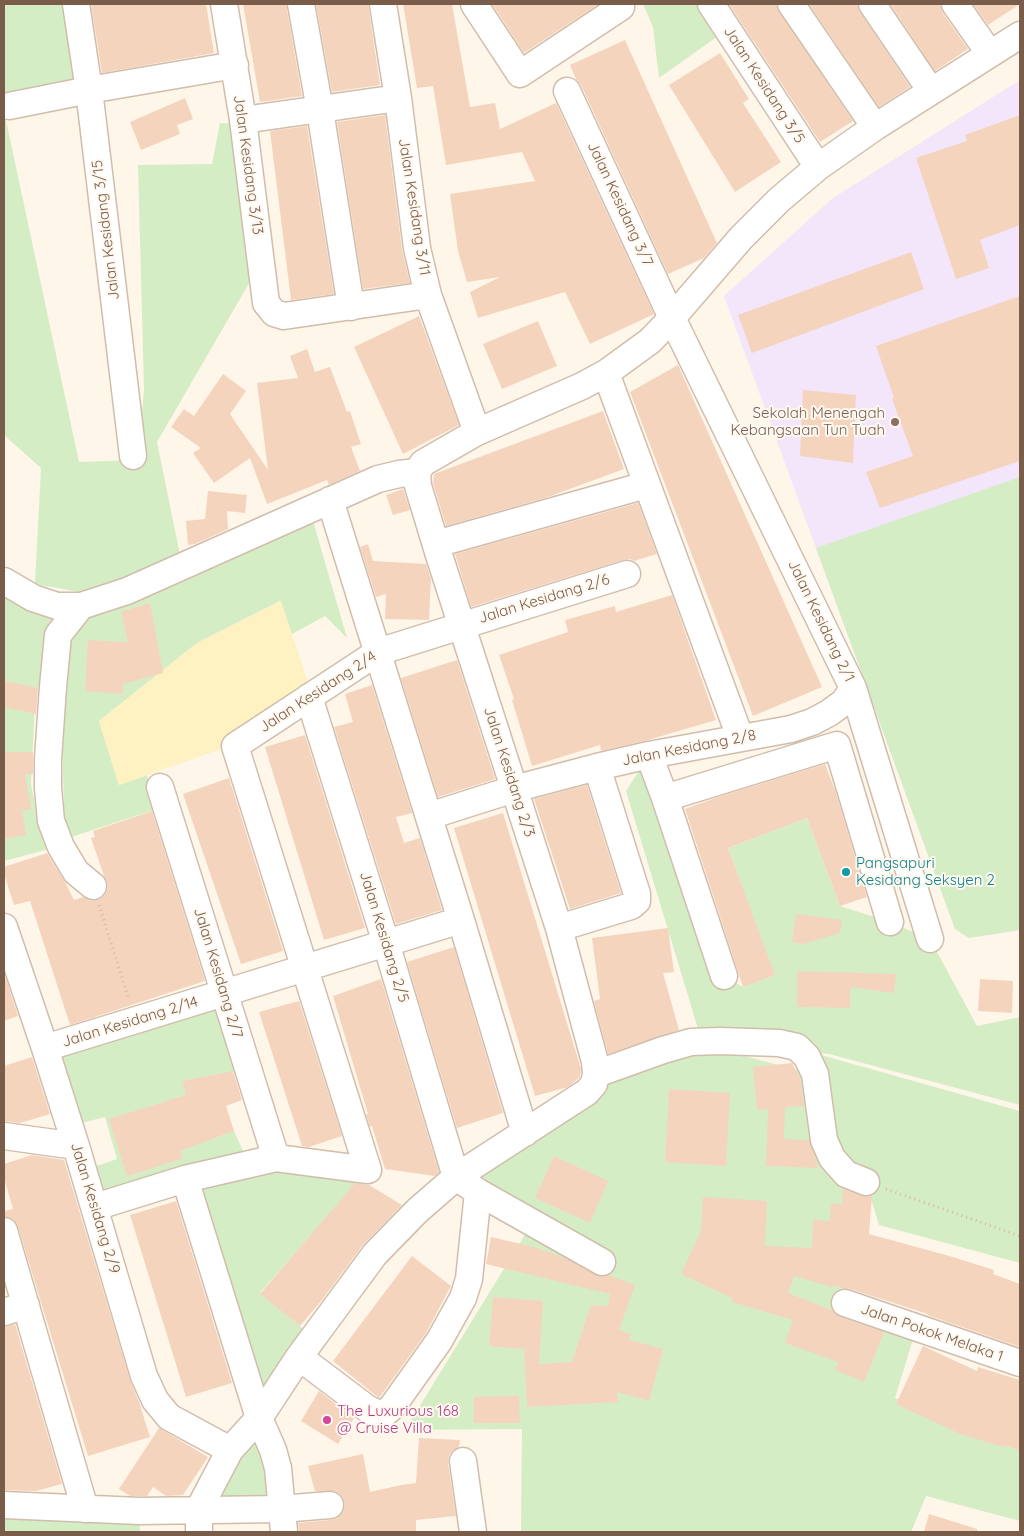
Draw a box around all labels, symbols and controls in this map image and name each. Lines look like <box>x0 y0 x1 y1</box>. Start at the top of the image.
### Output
street label: Jalan Kesidang 3/5 <box>720 23 808 147</box>
street label: Jalan Kesidang 3/13 <box>229 94 267 236</box>
street label: Jalan Kesidang 3/11 <box>394 137 434 277</box>
street label: Jalan Kesidang 3/7 <box>583 139 657 269</box>
street label: Jalan Kesidang 3/15 <box>88 159 124 301</box>
place label: Sekolah Menengah Kebangsaan Tun Tuah <box>730 404 885 439</box>
marker: Sekolah Menengah Kebangsaan Tun Tuah <box>889 416 901 428</box>
street label: Jalan Kesidang 2/1 <box>784 557 858 685</box>
street label: Jalan Kesidang 2/6 <box>476 571 612 627</box>
street label: Jalan Kesidang 2/4 <box>256 647 380 737</box>
street label: Jalan Kesidang 2/3 <box>479 705 539 839</box>
street label: Jalan Kesidang 2/8 <box>621 726 757 770</box>
place label: Pangsapuri Kesidang Seksyen 2 <box>856 854 995 889</box>
marker: Pangsapuri Kesidang Seksyen 2 <box>840 866 852 878</box>
street label: Jalan Kesidang 2/5 <box>355 869 413 1005</box>
street label: Jalan Kesidang 2/7 <box>190 906 246 1040</box>
street label: Jalan Kesidang 2/14 <box>60 993 200 1051</box>
street label: Jalan Kesidang 2/9 <box>66 1140 124 1276</box>
street label: Jalan Pokok Melaka 1 <box>858 1300 1006 1366</box>
place label: The Luxurious 168 @ Cruise Villa <box>337 1402 459 1437</box>
marker: The Luxurious 168 @ Cruise Villa <box>321 1414 333 1426</box>

